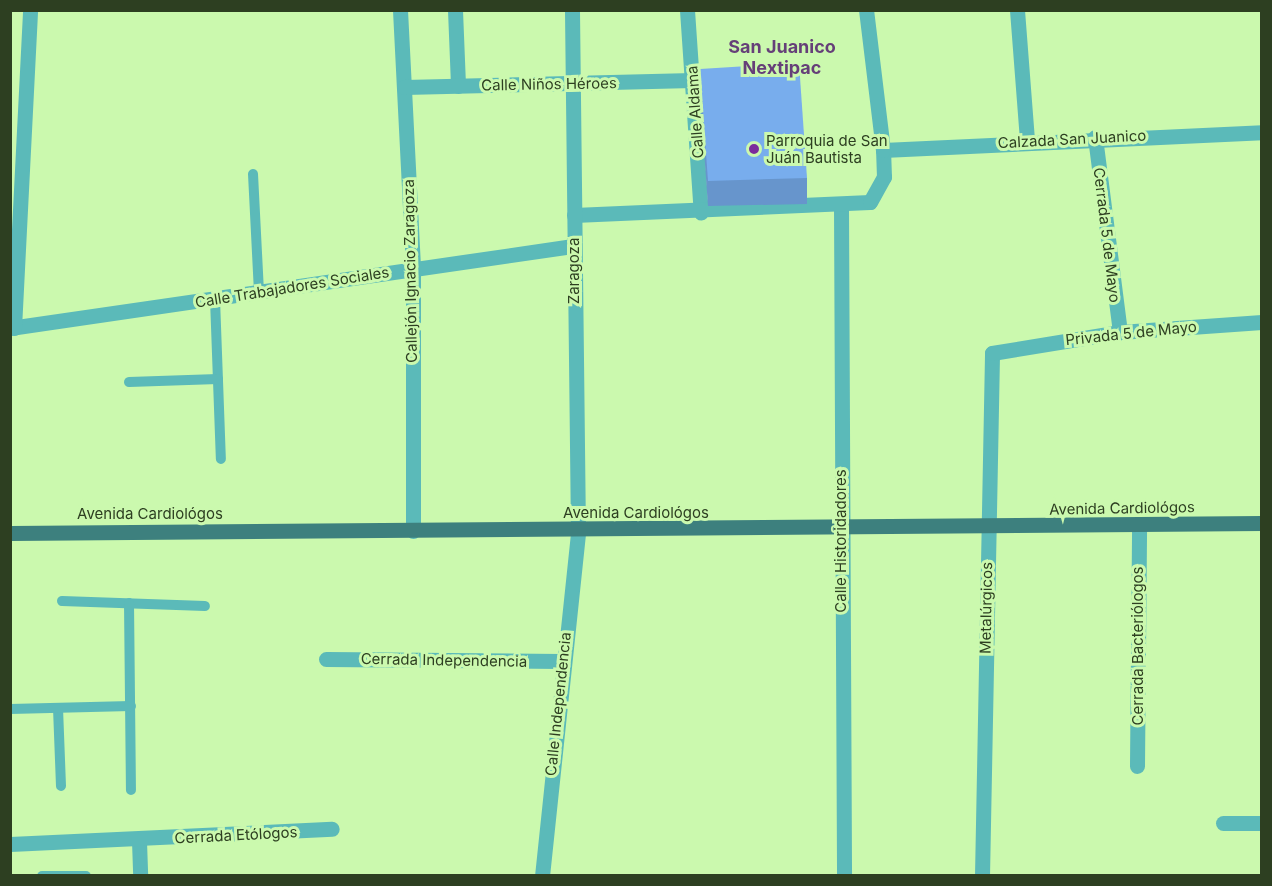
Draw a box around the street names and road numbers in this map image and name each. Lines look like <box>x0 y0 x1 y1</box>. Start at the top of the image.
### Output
street label: Calle Aldama <box>683 65 707 159</box>
street label: Calle Niños Héroes <box>481 74 617 94</box>
street label: Calzada San Juanico <box>997 126 1147 152</box>
street label: Cerrada 5 de Mayo <box>1090 166 1124 304</box>
street label: Callejón Ignacio Zaragoza <box>399 179 421 363</box>
street label: Zaragoza <box>565 238 583 304</box>
street label: Calle Trabajadores Sociales <box>194 263 390 311</box>
street label: Privada 5 de Mayo <box>1064 317 1198 349</box>
street label: Calle Historidadores <box>832 469 850 613</box>
street label: Avenida Cardiológos <box>1049 498 1195 518</box>
street label: Avenida Cardiológos <box>563 504 709 522</box>
street label: Avenida Cardiológos <box>77 505 223 523</box>
street label: Metalúrgicos <box>976 562 996 654</box>
street label: Cerrada Bacteriólogos <box>1129 566 1147 726</box>
street label: Calle Independencia <box>541 631 575 777</box>
street label: Cerrada Independencia <box>361 650 527 670</box>
street label: Cerrada Etólogos <box>174 823 298 847</box>

